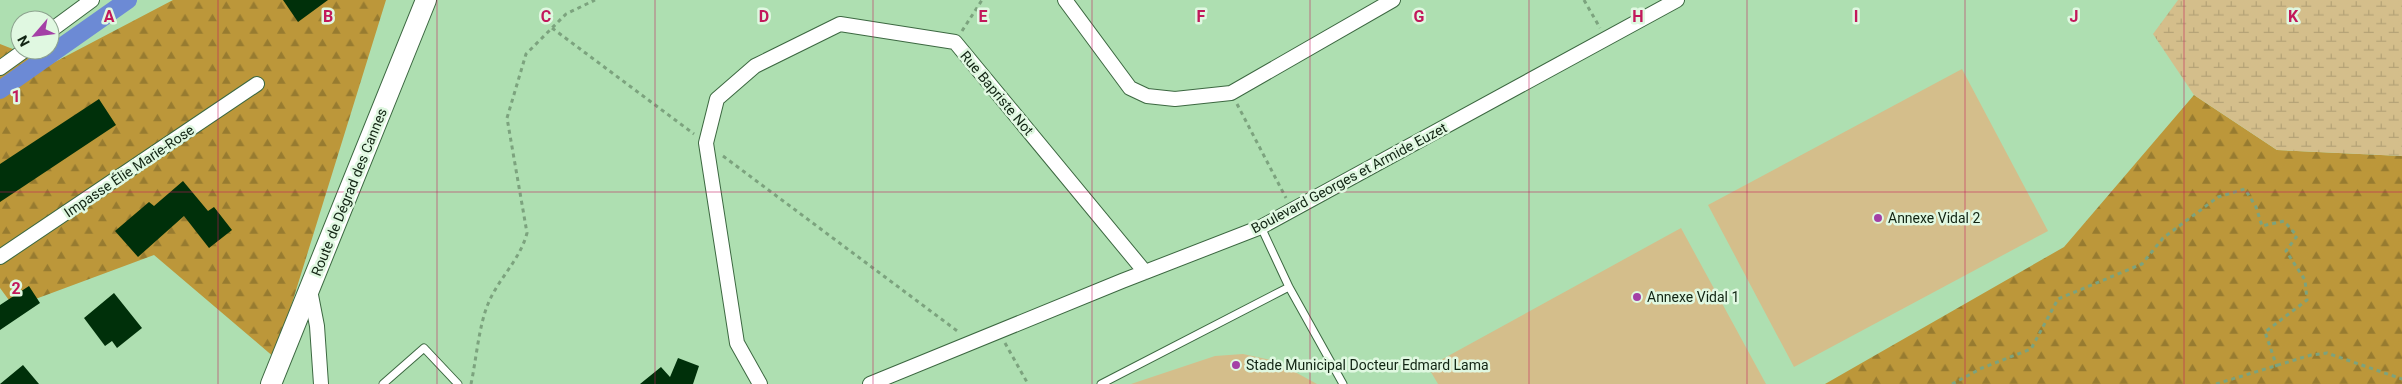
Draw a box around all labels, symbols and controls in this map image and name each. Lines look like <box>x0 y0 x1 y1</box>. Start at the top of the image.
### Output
text: A <box>104 7 115 26</box>
text: B <box>323 7 333 26</box>
text: C <box>541 7 551 26</box>
text: D <box>759 7 769 26</box>
text: E <box>979 7 988 26</box>
text: F <box>1197 7 1206 26</box>
text: G <box>1414 7 1425 26</box>
text: H <box>1632 7 1644 26</box>
text: I <box>1854 7 1858 26</box>
text: J <box>2070 7 2078 26</box>
text: K <box>2288 7 2299 26</box>
north arrow <box>10 10 60 60</box>
text: N <box>14 33 33 49</box>
street label: Rue Bapriste Not <box>957 48 1037 139</box>
text: 1 <box>11 87 21 106</box>
street label: Route de Dégrad des Cannes <box>308 106 390 278</box>
street label: Boulevard Georges et Armide Euzet <box>1248 119 1450 237</box>
street label: Impasse Élie Marie-Rose <box>60 121 197 220</box>
place label: Annexe Vidal 2 <box>1888 210 1980 226</box>
marker: Annexe Vidal 2 <box>1872 212 1884 224</box>
text: 2 <box>11 279 21 298</box>
place label: Annexe Vidal 1 <box>1647 289 1739 305</box>
marker: Annexe Vidal 1 <box>1631 291 1643 303</box>
place label: Stade Municipal Docteur Edmard Lama <box>1246 357 1489 373</box>
marker: Stade Municipal Docteur Edmard Lama <box>1230 359 1242 371</box>

